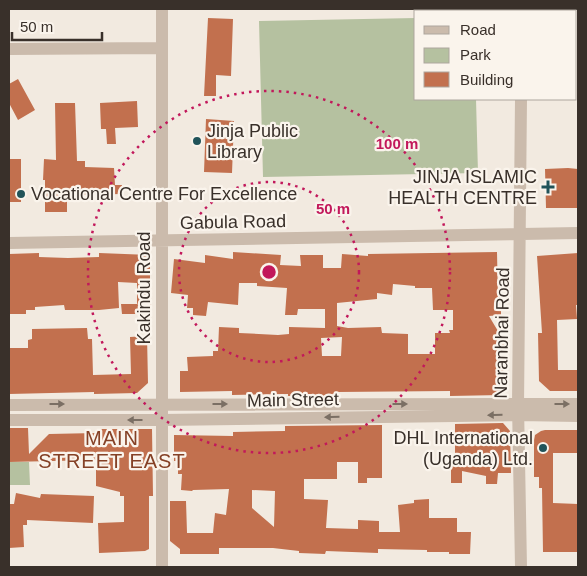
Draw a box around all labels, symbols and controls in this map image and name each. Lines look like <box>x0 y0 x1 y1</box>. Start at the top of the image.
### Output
scale bar <box>12 10 102 42</box>
legend <box>414 10 577 100</box>
text: 50 m <box>20 18 53 35</box>
text: Road <box>460 21 496 38</box>
text: Park <box>460 46 491 63</box>
text: Building <box>460 71 513 88</box>
place label: Jinja Public Library <box>207 121 298 162</box>
marker: Jinja Public Library <box>191 135 203 147</box>
text: 100 m <box>376 135 418 152</box>
place label: JINJA ISLAMIC HEALTH CENTRE <box>388 167 537 208</box>
marker: JINJA ISLAMIC HEALTH CENTRE <box>541 180 555 194</box>
place label: Vocational Centre For Excellence <box>31 184 297 204</box>
marker: Vocational Centre For Excellence <box>15 188 27 200</box>
text: 50 m <box>316 200 350 217</box>
street label: Gabula Road <box>180 211 286 233</box>
street label: Kakindu Road <box>134 231 154 345</box>
centre of rings <box>260 263 278 281</box>
street label: Naranbhai Road <box>491 267 513 399</box>
street label: Main Street <box>247 389 339 411</box>
one-way arrow <box>50 400 66 408</box>
one-way arrow <box>212 400 228 408</box>
one-way arrow <box>392 400 408 408</box>
one-way arrow <box>555 400 571 408</box>
one-way arrow <box>486 411 502 419</box>
one-way arrow <box>324 414 340 422</box>
one-way arrow <box>126 416 142 424</box>
district label: MAIN STREET EAST <box>38 427 186 472</box>
place label: DHL International (Uganda) Ltd. <box>394 428 533 469</box>
marker: DHL International (Uganda) Ltd. <box>537 442 549 454</box>

